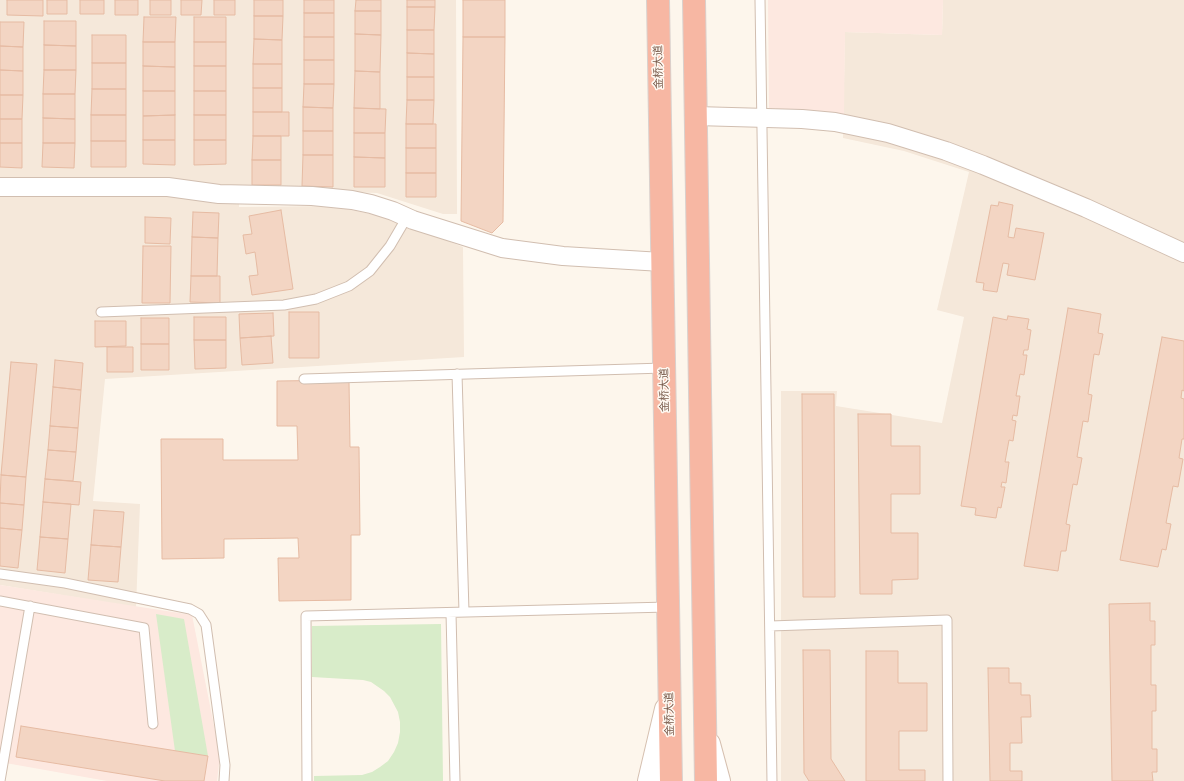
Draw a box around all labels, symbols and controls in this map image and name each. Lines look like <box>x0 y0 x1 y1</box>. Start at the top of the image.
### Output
street label: 金桥大道 <box>652 45 666 89</box>
street label: 金桥大道 <box>658 368 672 412</box>
street label: 金桥大道 <box>663 692 677 736</box>

